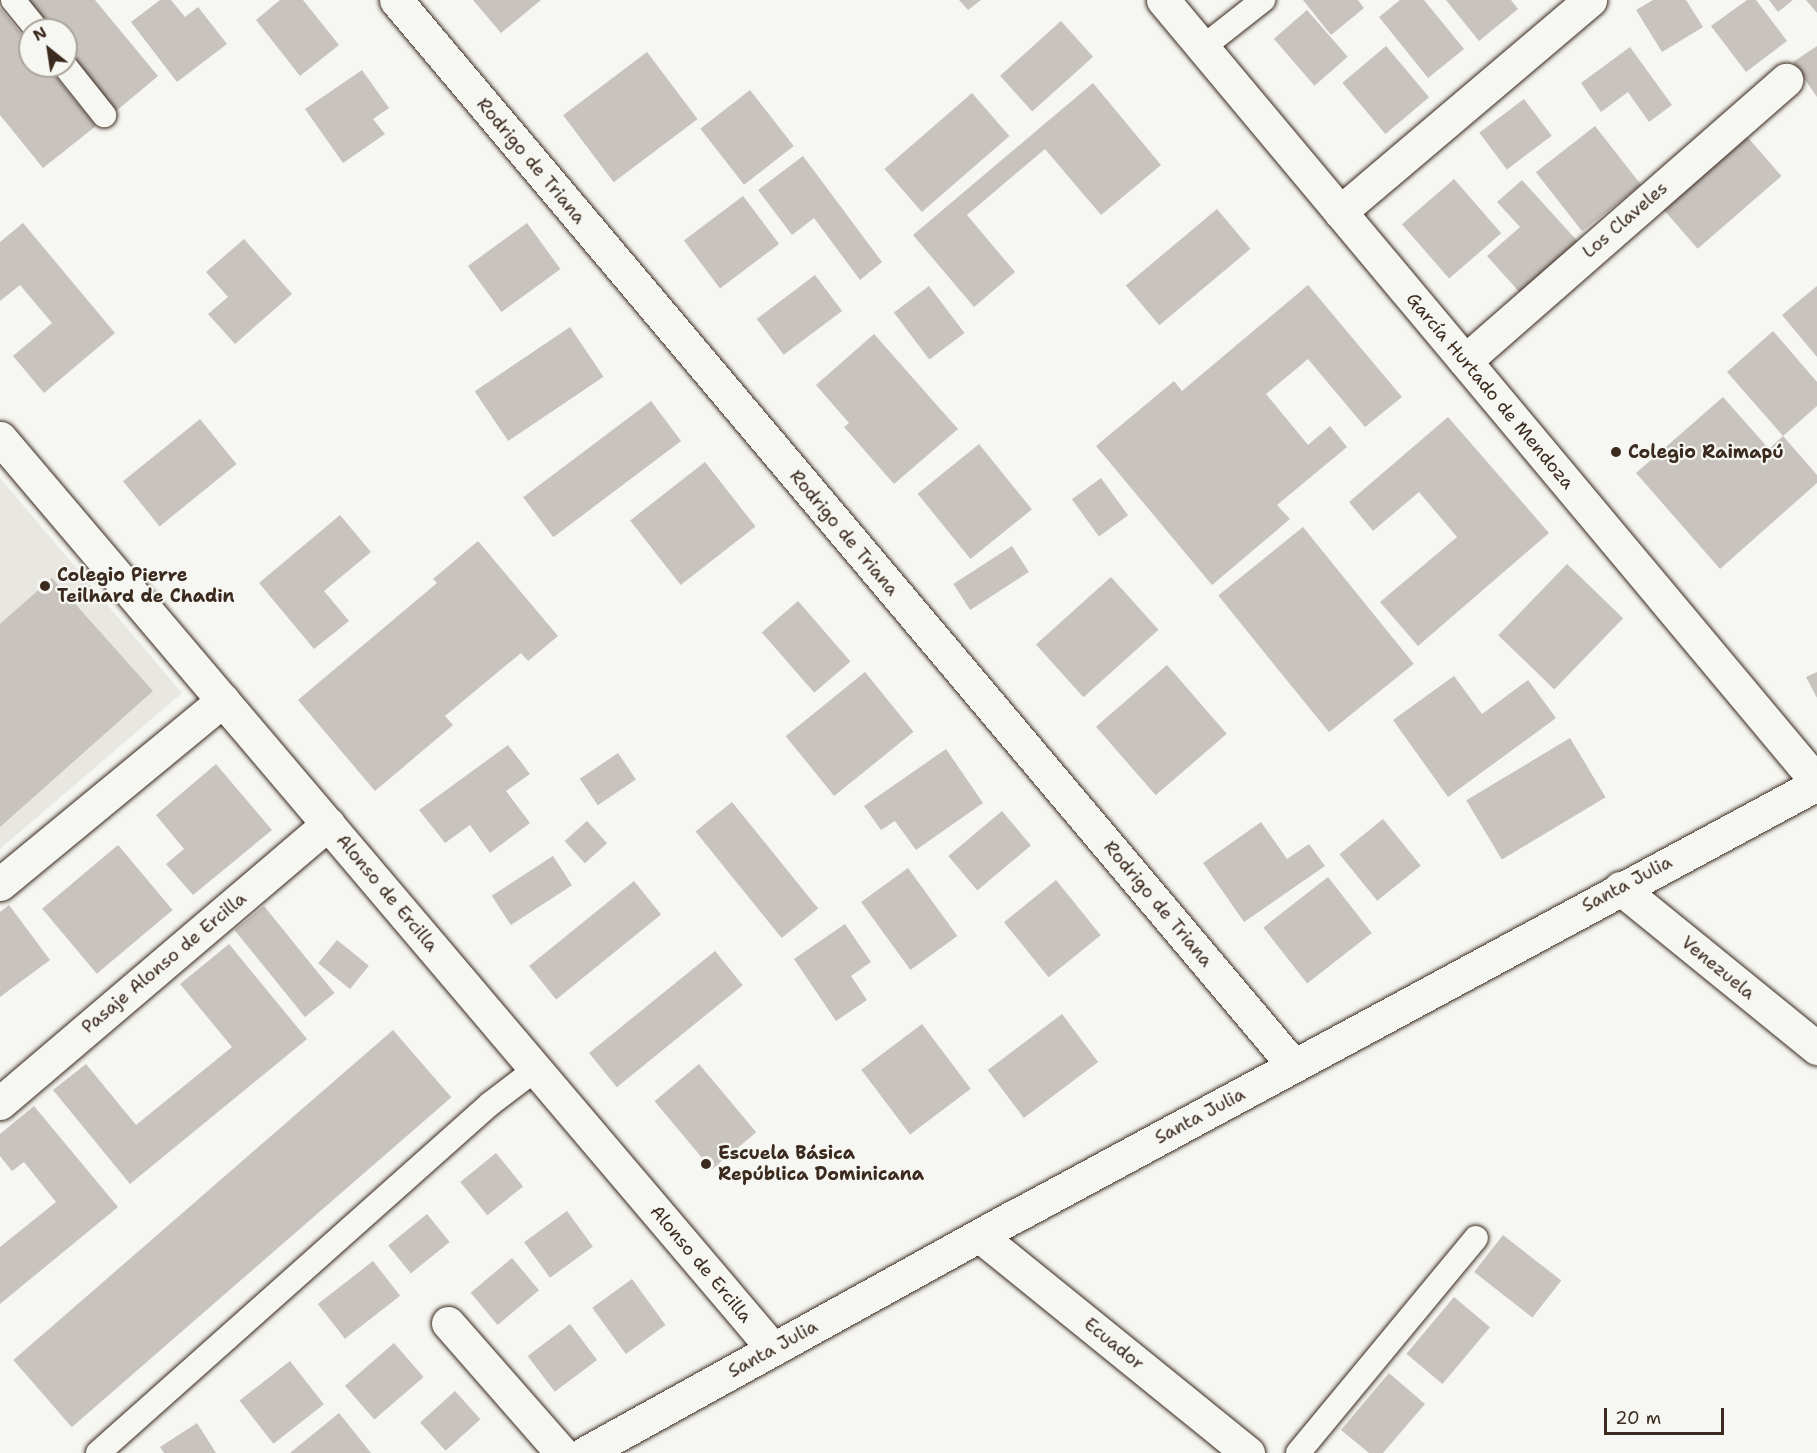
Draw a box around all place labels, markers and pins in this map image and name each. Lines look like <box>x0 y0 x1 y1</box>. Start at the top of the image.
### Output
place label: Colegio Raimapú <box>1628 441 1784 463</box>
marker: Colegio Raimapú <box>1609 445 1623 459</box>
place label: Colegio Pierre Teilhard de Chadin <box>57 565 234 608</box>
marker: Colegio Pierre Teilhard de Chadin <box>38 579 52 593</box>
place label: Escuela Básica República Dominicana <box>718 1143 924 1186</box>
marker: Escuela Básica República Dominicana <box>699 1157 713 1171</box>

